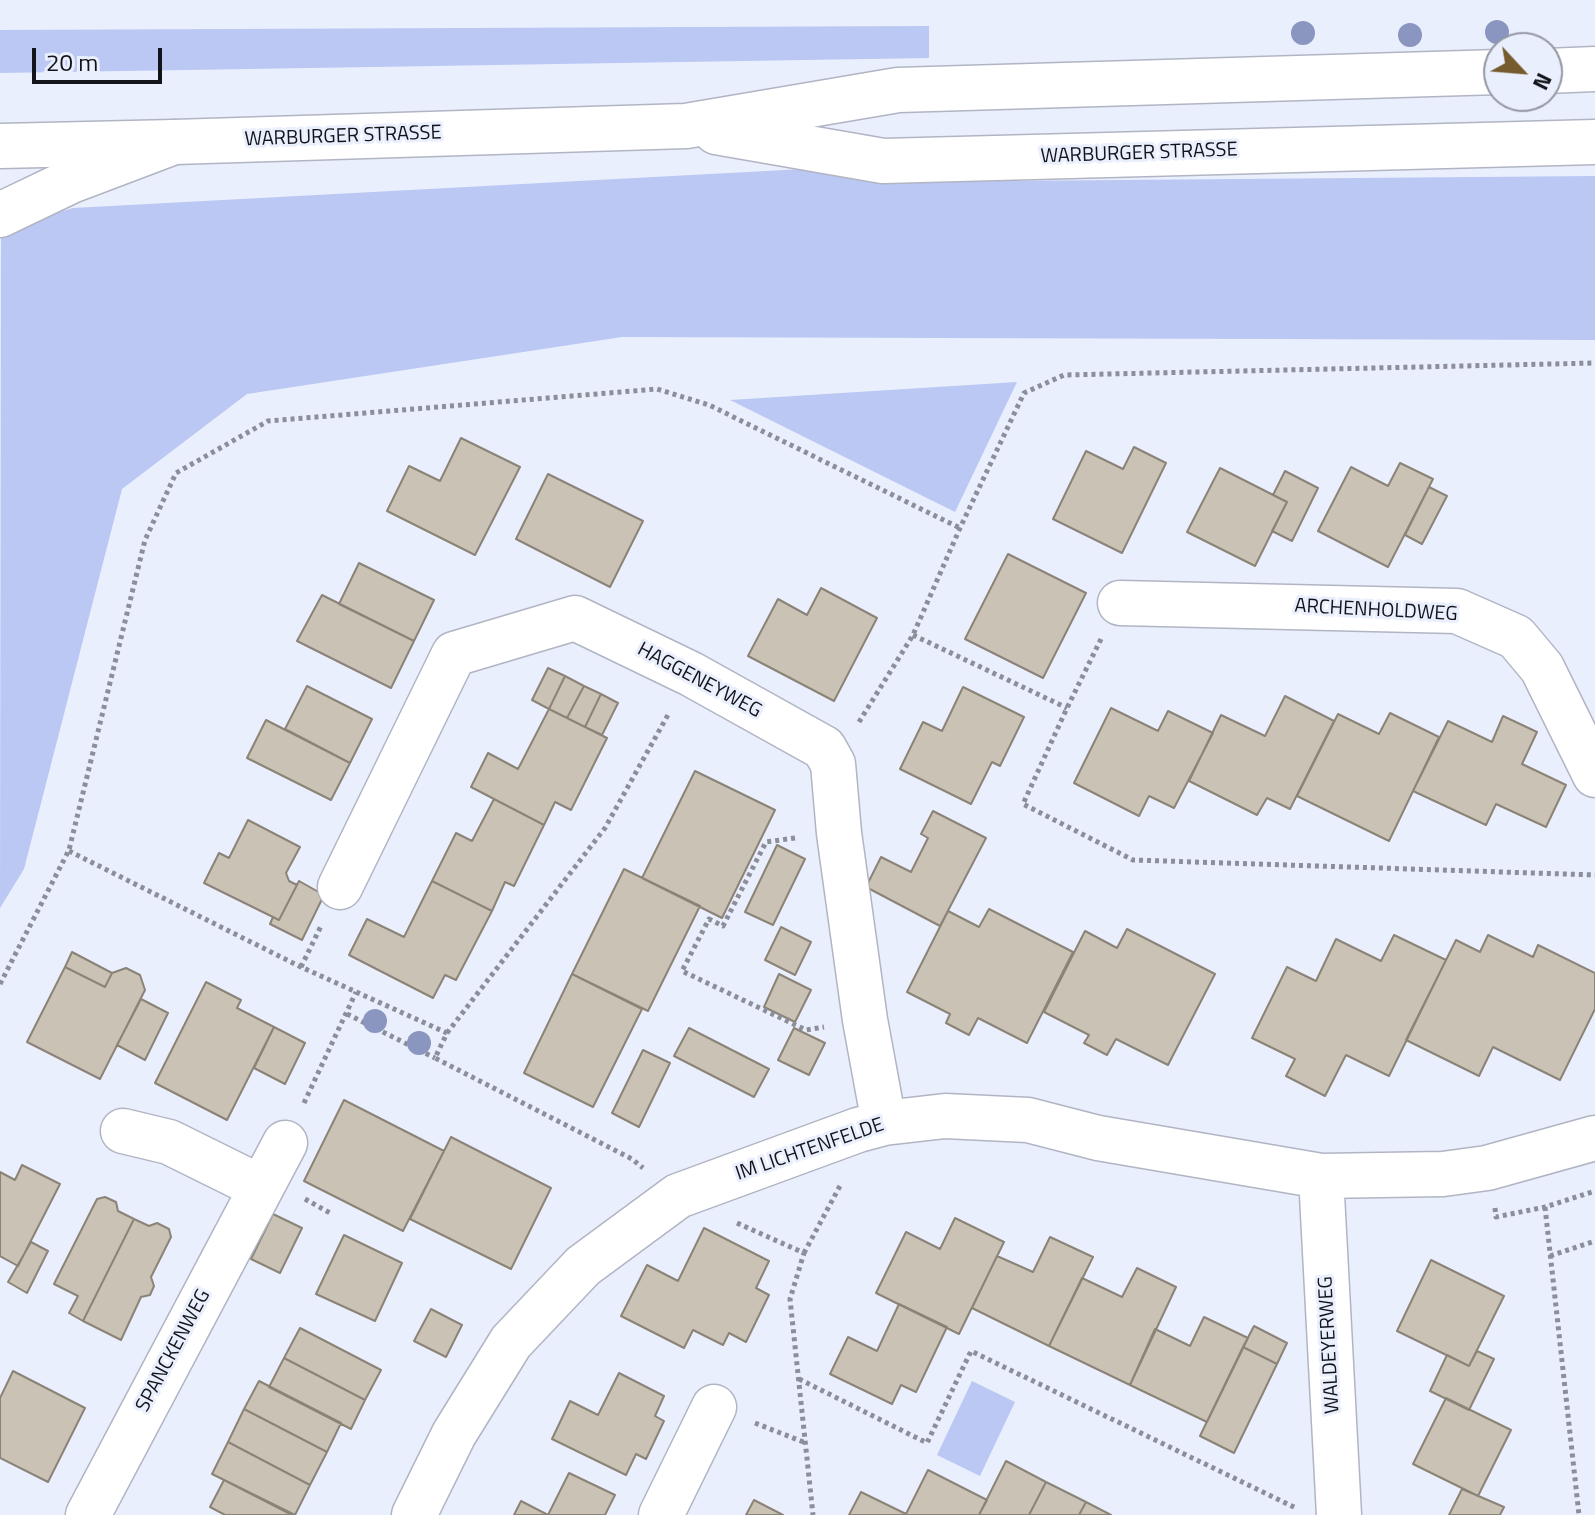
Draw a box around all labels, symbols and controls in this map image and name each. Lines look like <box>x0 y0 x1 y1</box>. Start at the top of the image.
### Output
scale bar <box>36 32 166 82</box>
north arrow <box>1483 32 1563 112</box>
text: 20 m <box>46 44 98 80</box>
text: N <box>1524 67 1561 96</box>
street label: WARBURGER STRASSE <box>244 122 442 152</box>
street label: WARBURGER STRASSE <box>1040 139 1238 169</box>
street label: ARCHENHOLDWEG <box>1294 595 1458 627</box>
street label: HAGGENEYWEG <box>633 638 765 724</box>
street label: IM LICHTENFELDE <box>733 1113 887 1187</box>
street label: WALDEYERWEG <box>1314 1276 1346 1414</box>
street label: SPANCKENWEG <box>132 1286 216 1416</box>

